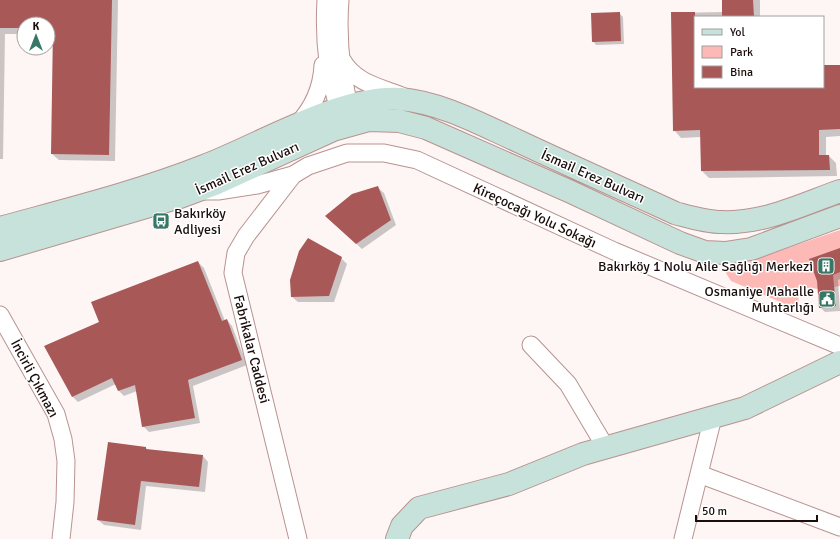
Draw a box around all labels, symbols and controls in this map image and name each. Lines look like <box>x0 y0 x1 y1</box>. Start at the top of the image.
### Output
north arrow <box>16 16 56 56</box>
legend <box>694 16 824 88</box>
text: K <box>33 20 40 33</box>
text: Yol <box>730 25 746 40</box>
text: Park <box>730 45 753 60</box>
text: Bina <box>730 65 753 80</box>
street label: İsmail Erez Bulvarı <box>193 138 302 199</box>
street label: İsmail Erez Bulvarı <box>538 146 647 207</box>
street label: Kireçocağı Yolu Sokağı <box>470 179 599 252</box>
place label: Bakırköy Adliyesi <box>174 205 226 238</box>
bus stop icon: Bakırköy Adliyesi <box>151 211 171 231</box>
building icon: Bakırköy 1 Nolu Aile Sağlığı Merkezi <box>816 256 836 276</box>
place label: Bakırköy 1 Nolu Aile Sağlığı Merkezi <box>598 258 813 275</box>
place label: Osmaniye Mahalle Muhtarlığı <box>705 283 814 316</box>
public building icon: Osmaniye Mahalle Muhtarlığı <box>817 289 837 309</box>
street label: Fabrikalar Caddesi <box>230 293 273 405</box>
street label: İncirli Çıkmazı <box>7 336 62 420</box>
scale bar <box>696 497 817 523</box>
text: 50 m <box>702 504 727 519</box>

